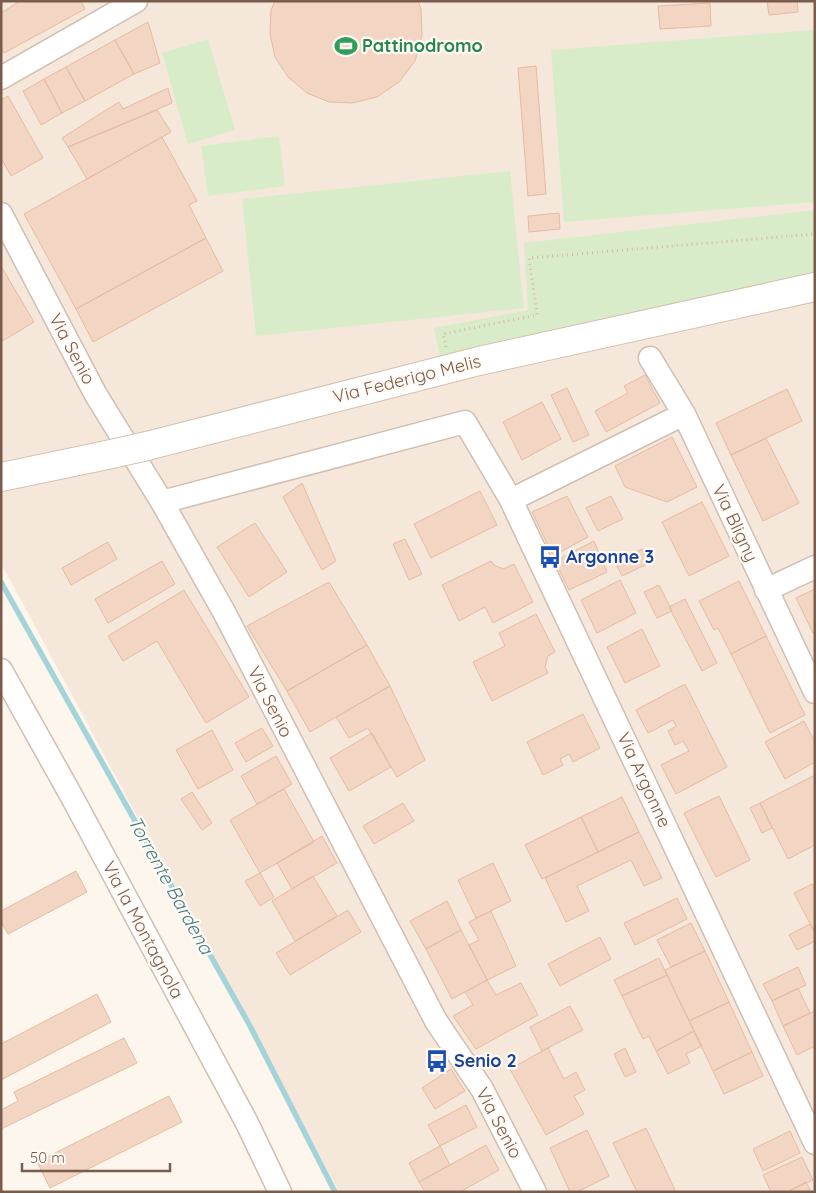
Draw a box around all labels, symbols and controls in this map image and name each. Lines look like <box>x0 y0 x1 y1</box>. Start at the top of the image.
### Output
sports icon: Pattinodromo <box>333 33 359 59</box>
place label: Pattinodromo <box>362 34 483 57</box>
street label: Via Senio <box>44 309 101 388</box>
street label: Via Federigo Melis <box>330 349 483 408</box>
street label: Via Bligny <box>707 480 763 565</box>
bus stop icon: Argonne 3 <box>537 544 563 570</box>
place label: Argonne 3 <box>566 545 654 568</box>
street label: Via Senio <box>243 662 298 741</box>
street label: Via Argonne <box>612 728 677 831</box>
water label: Torrente Bardena <box>123 812 220 960</box>
street label: Via la Montagnola <box>98 857 189 1002</box>
bus stop icon: Senio 2 <box>424 1048 450 1074</box>
place label: Senio 2 <box>454 1049 517 1072</box>
street label: Via Senio <box>471 1083 528 1162</box>
scale bar <box>22 1140 170 1172</box>
text: 50 m <box>30 1148 65 1167</box>

